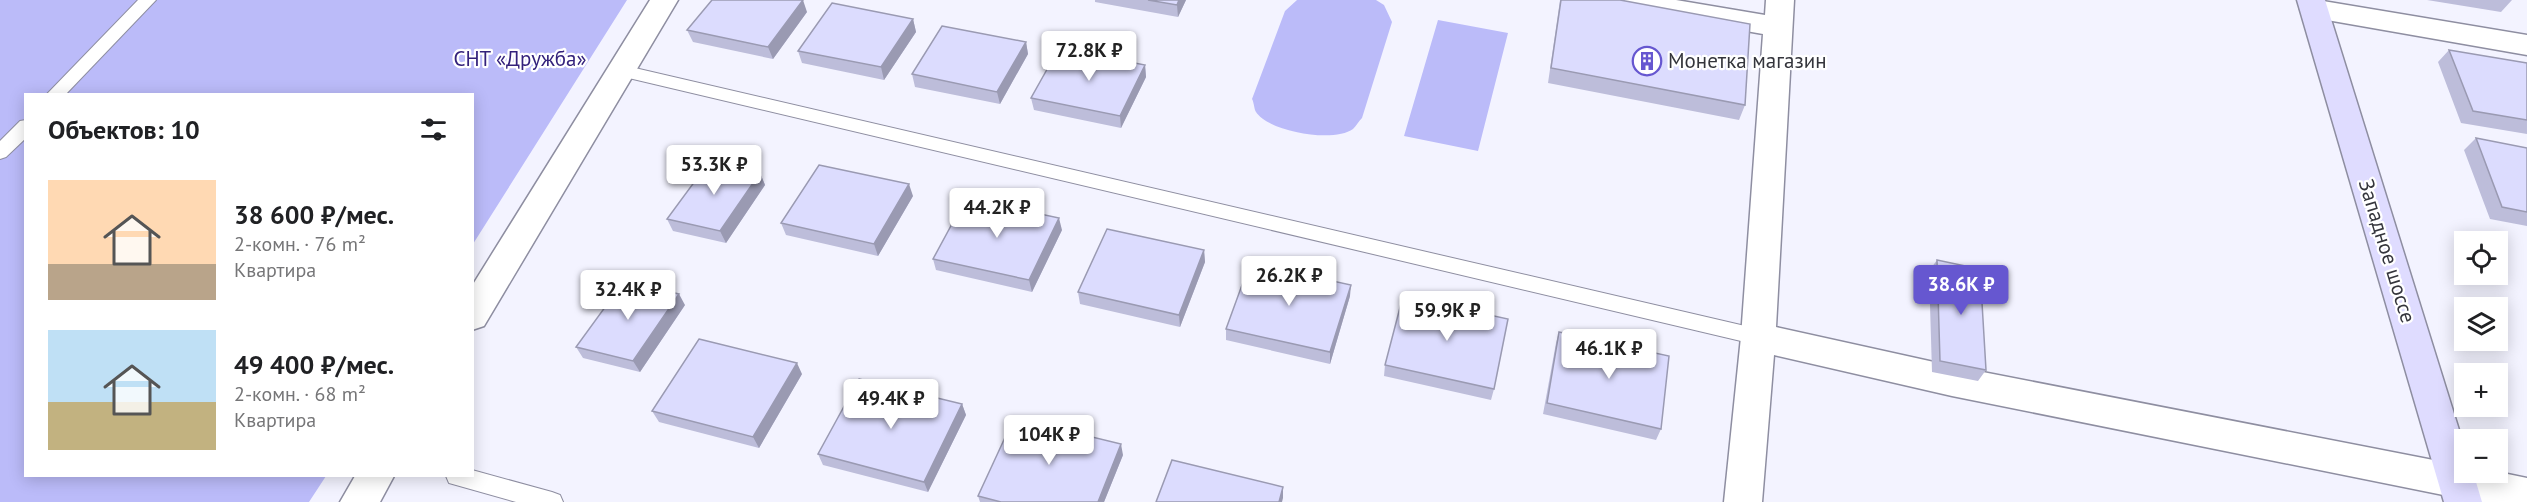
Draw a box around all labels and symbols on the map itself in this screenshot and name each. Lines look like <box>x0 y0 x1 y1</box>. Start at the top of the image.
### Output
pin: 72.8K ₽ <box>1034 31 1144 82</box>
park label: СНТ «Дружба» <box>453 45 587 72</box>
building icon: Монетка магазин <box>1631 45 1663 77</box>
place label: Монетка магазин <box>1668 47 1827 74</box>
pin: 53.3K ₽ <box>659 145 769 196</box>
street label: Западное шоссе <box>2353 176 2422 326</box>
pin: 44.2K ₽ <box>942 188 1052 239</box>
pin: 26.2K ₽ <box>1234 256 1344 307</box>
pin: 38.6K ₽ <box>1906 265 2016 316</box>
pin: 32.4K ₽ <box>573 270 683 321</box>
pin: 59.9K ₽ <box>1392 291 1502 342</box>
pin: 46.1K ₽ <box>1554 329 1664 380</box>
pin: 49.4K ₽ <box>836 379 946 430</box>
pin: 104K ₽ <box>1000 415 1098 466</box>

